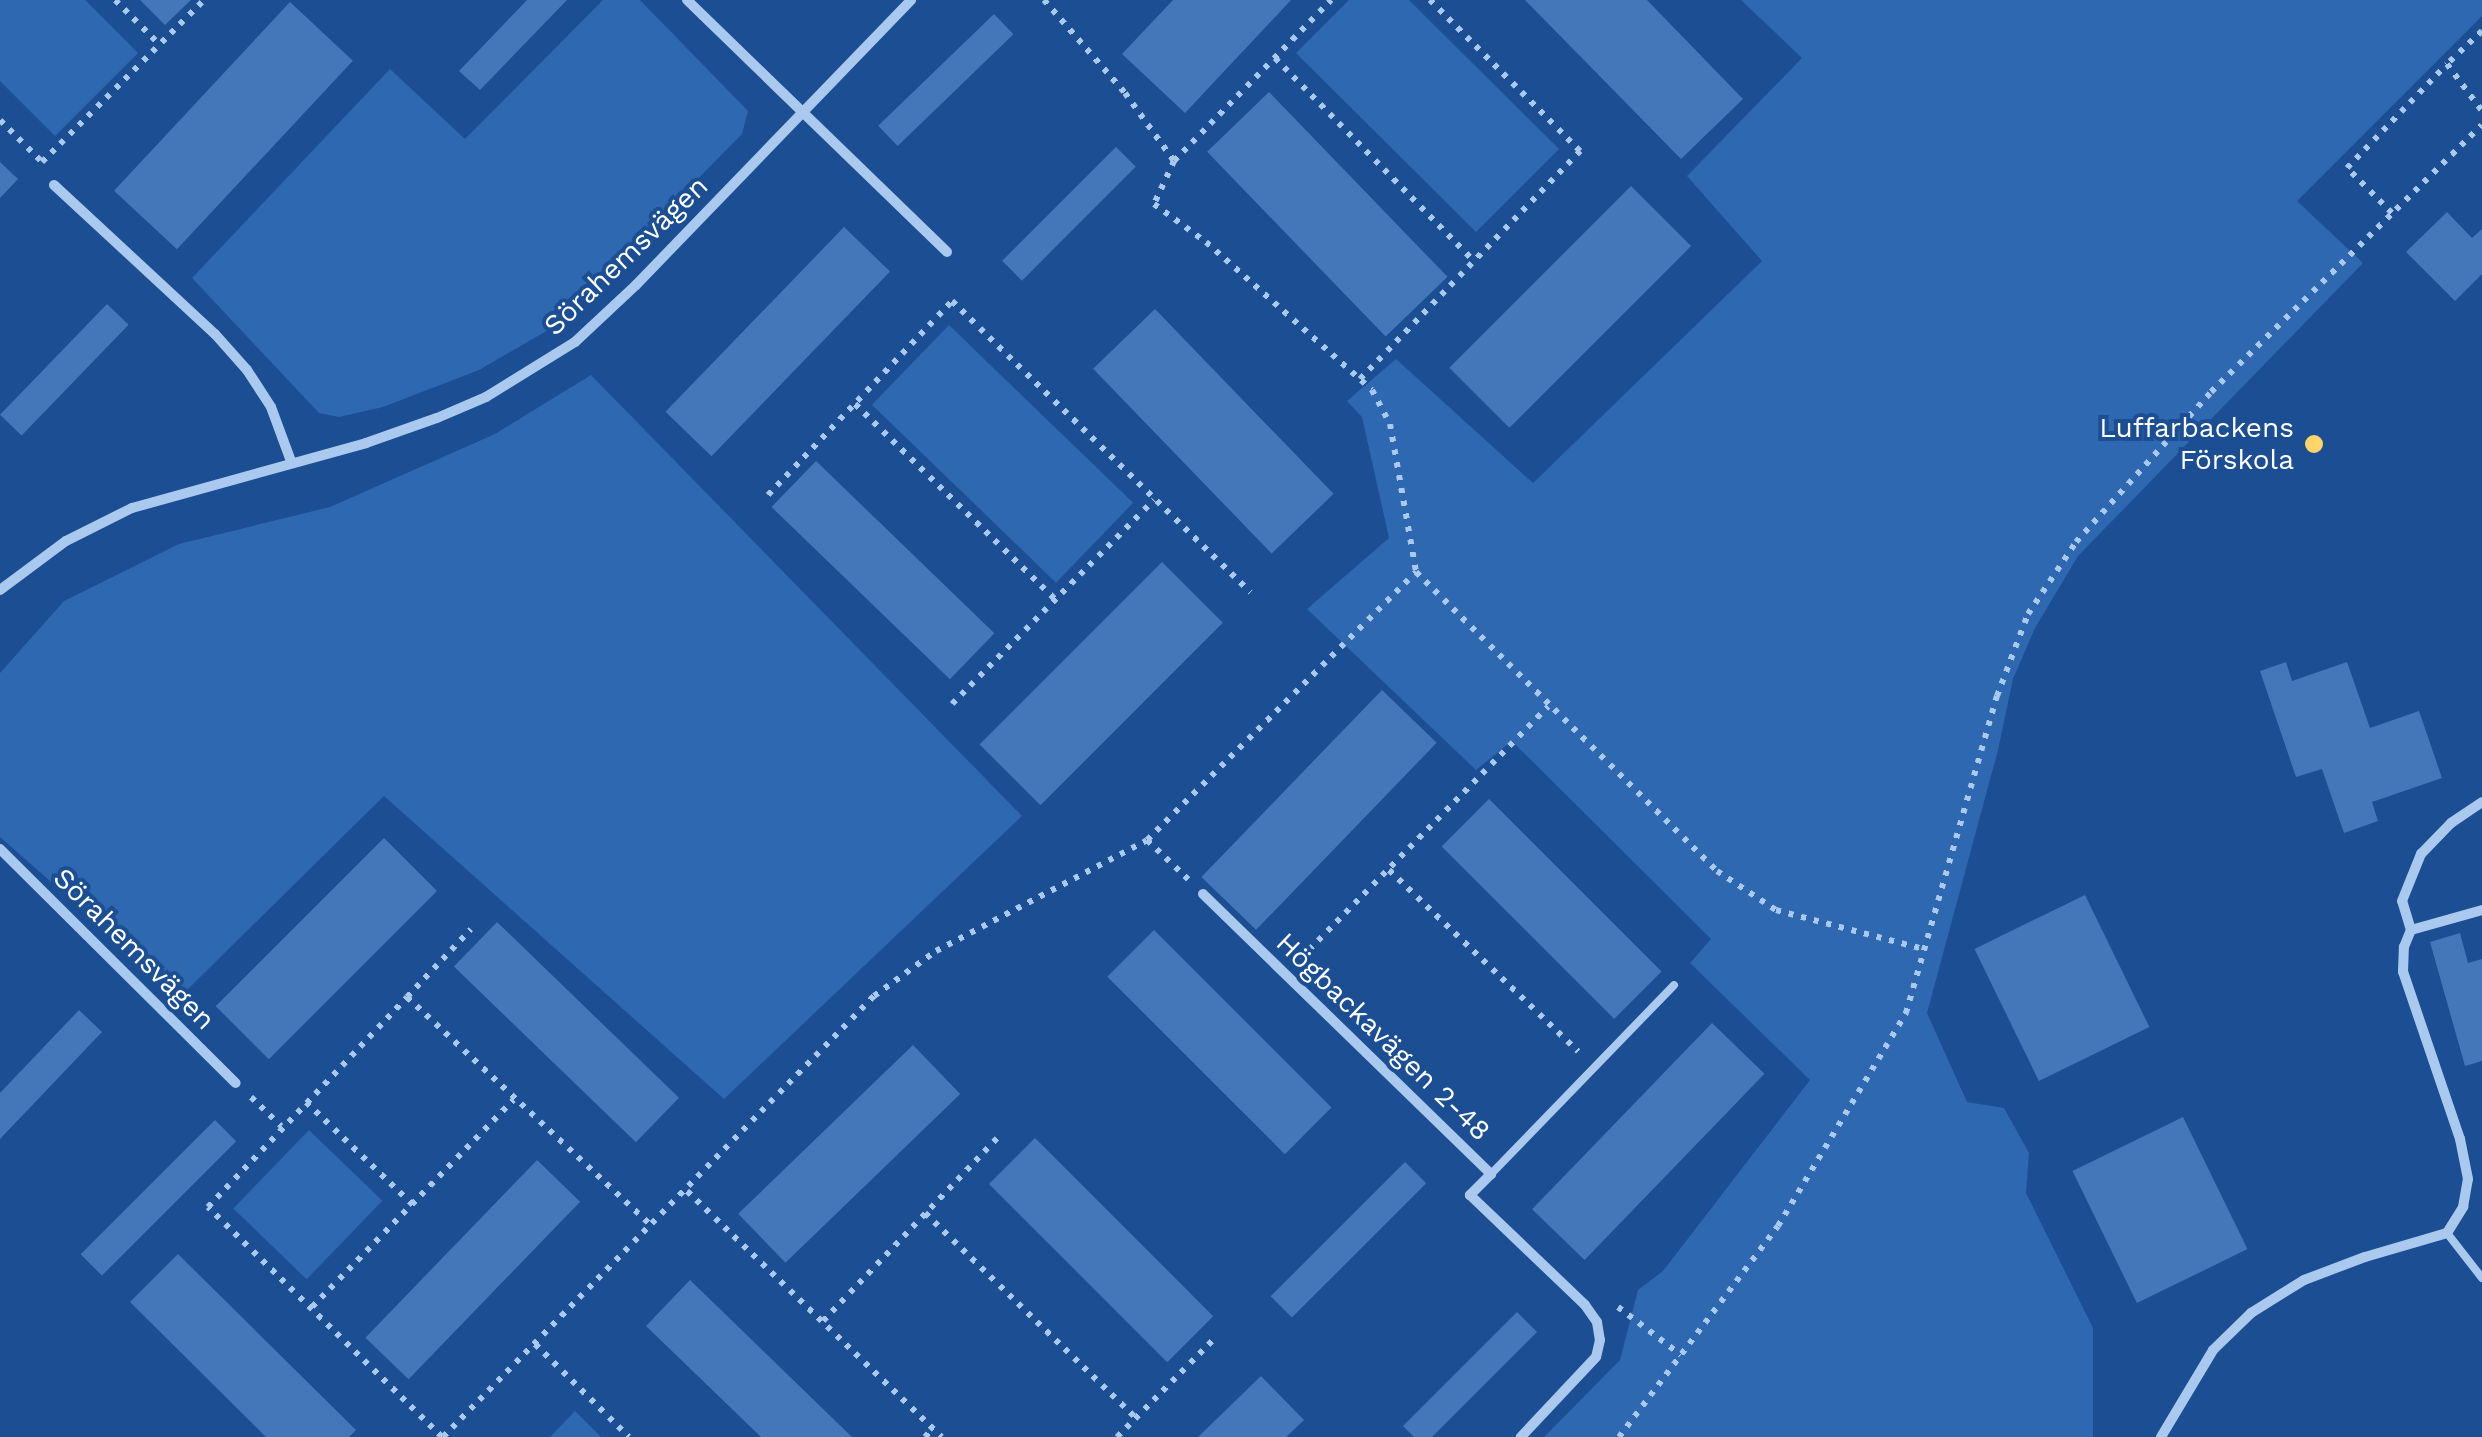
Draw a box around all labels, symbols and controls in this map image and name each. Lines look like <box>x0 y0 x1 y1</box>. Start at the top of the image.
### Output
street label: Sörahemsvägen <box>537 169 715 343</box>
place label: Luffarbackens Förskola <box>2099 411 2294 477</box>
marker: Luffarbackens Förskola <box>2303 433 2325 455</box>
street label: Sörahemsvägen <box>46 861 222 1037</box>
street label: Högbackavägen 2-48 <box>1269 926 1497 1148</box>

